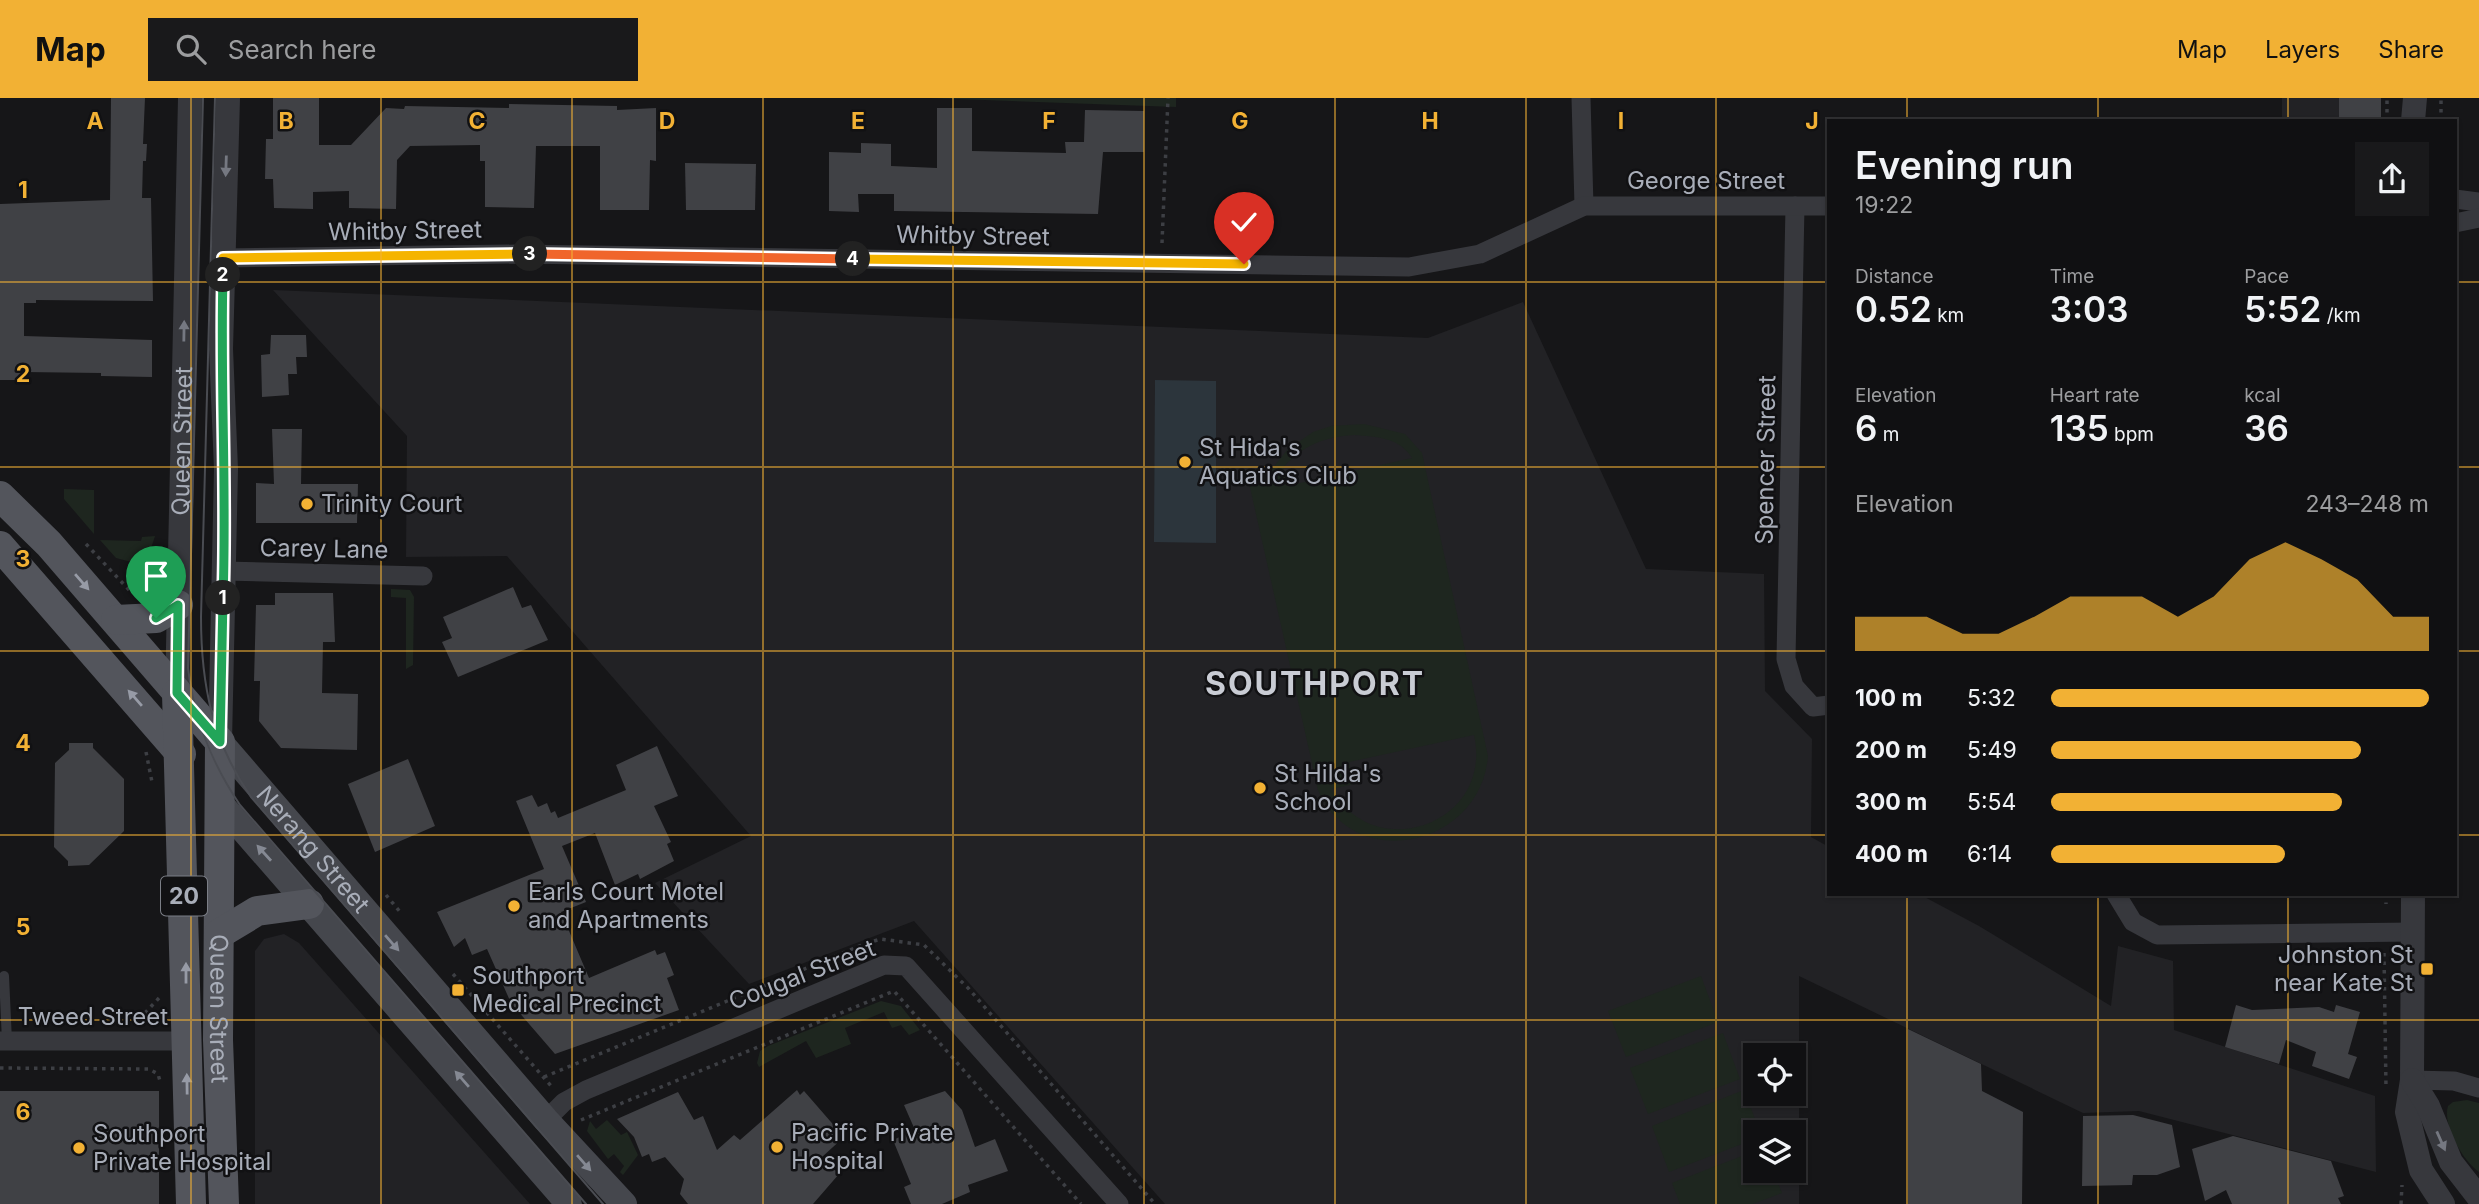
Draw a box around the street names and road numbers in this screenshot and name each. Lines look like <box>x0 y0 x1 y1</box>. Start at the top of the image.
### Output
street label: George Street <box>1627 166 1785 195</box>
street label: Whitby Street <box>328 215 482 246</box>
street label: Whitby Street <box>896 220 1050 251</box>
street label: Queen Street <box>166 366 198 516</box>
street label: Spencer Street <box>1750 375 1781 545</box>
street label: Carey Lane <box>259 533 389 564</box>
street label: Nerang Street <box>251 780 376 919</box>
road number: 20 <box>161 876 207 916</box>
street label: Cougal Street <box>724 933 879 1016</box>
street label: Queen Street <box>204 934 235 1084</box>
street label: Tweed Street <box>18 1002 168 1031</box>

